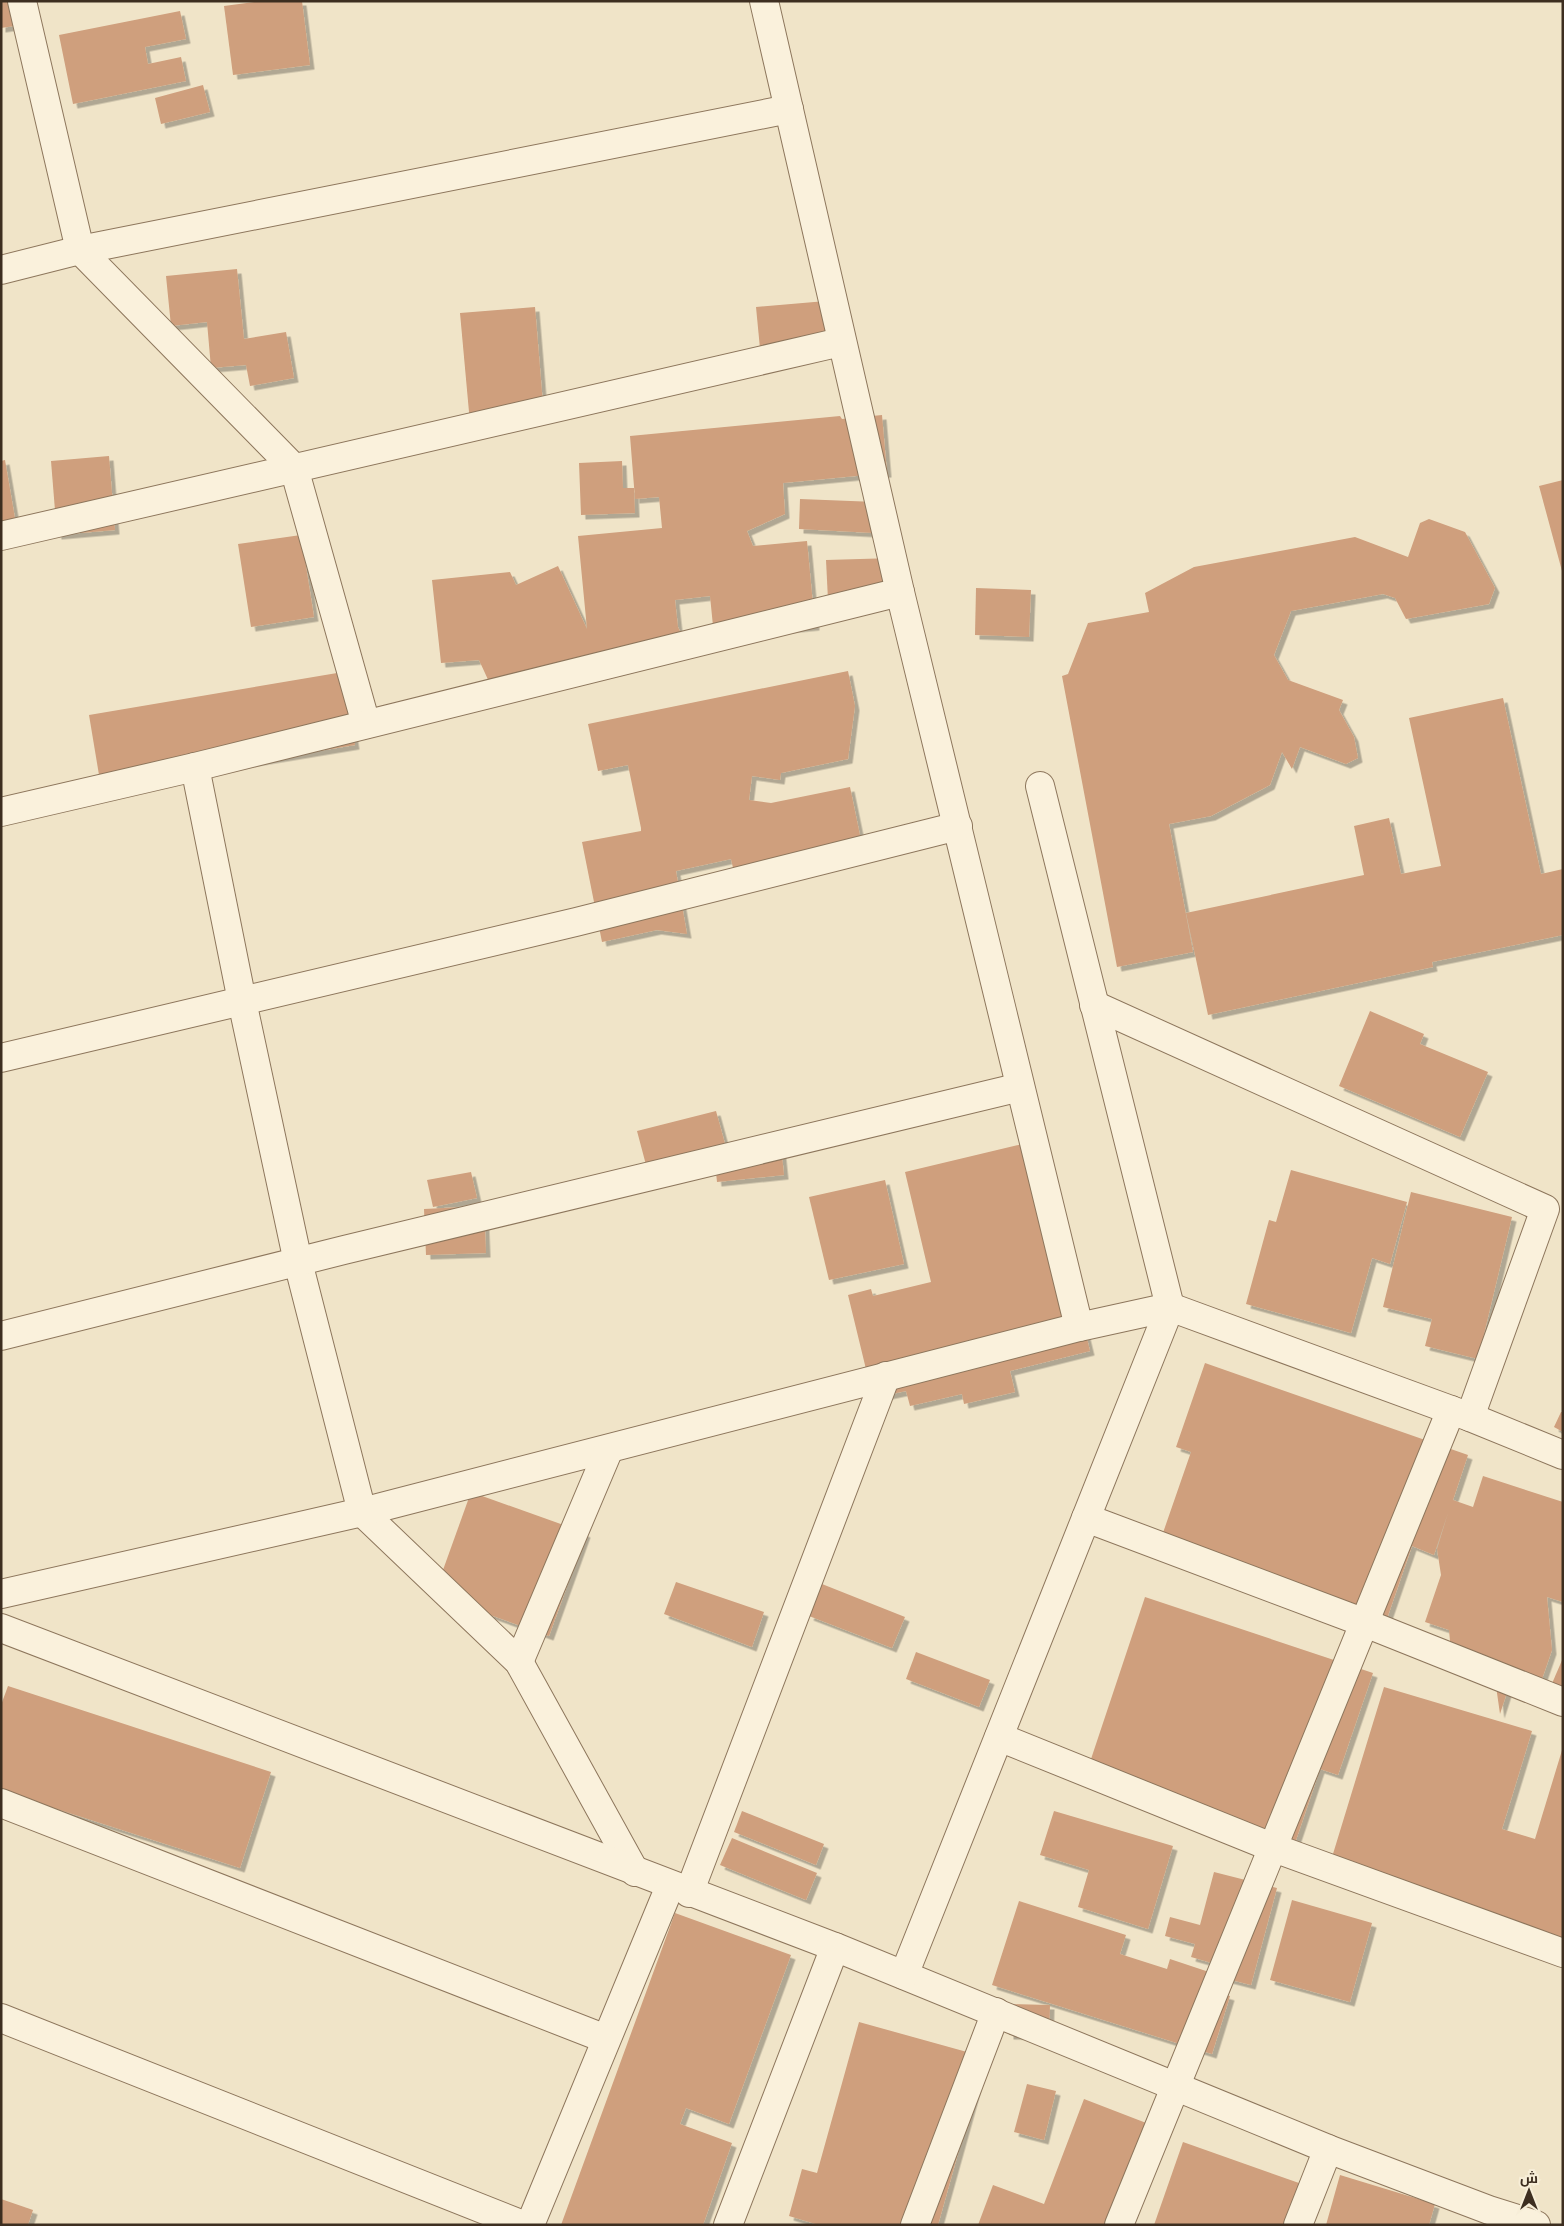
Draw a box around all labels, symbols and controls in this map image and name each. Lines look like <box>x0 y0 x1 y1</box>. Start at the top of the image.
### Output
north arrow <box>1504 2166 1554 2216</box>
text: ش <box>1520 2168 1538 2187</box>

